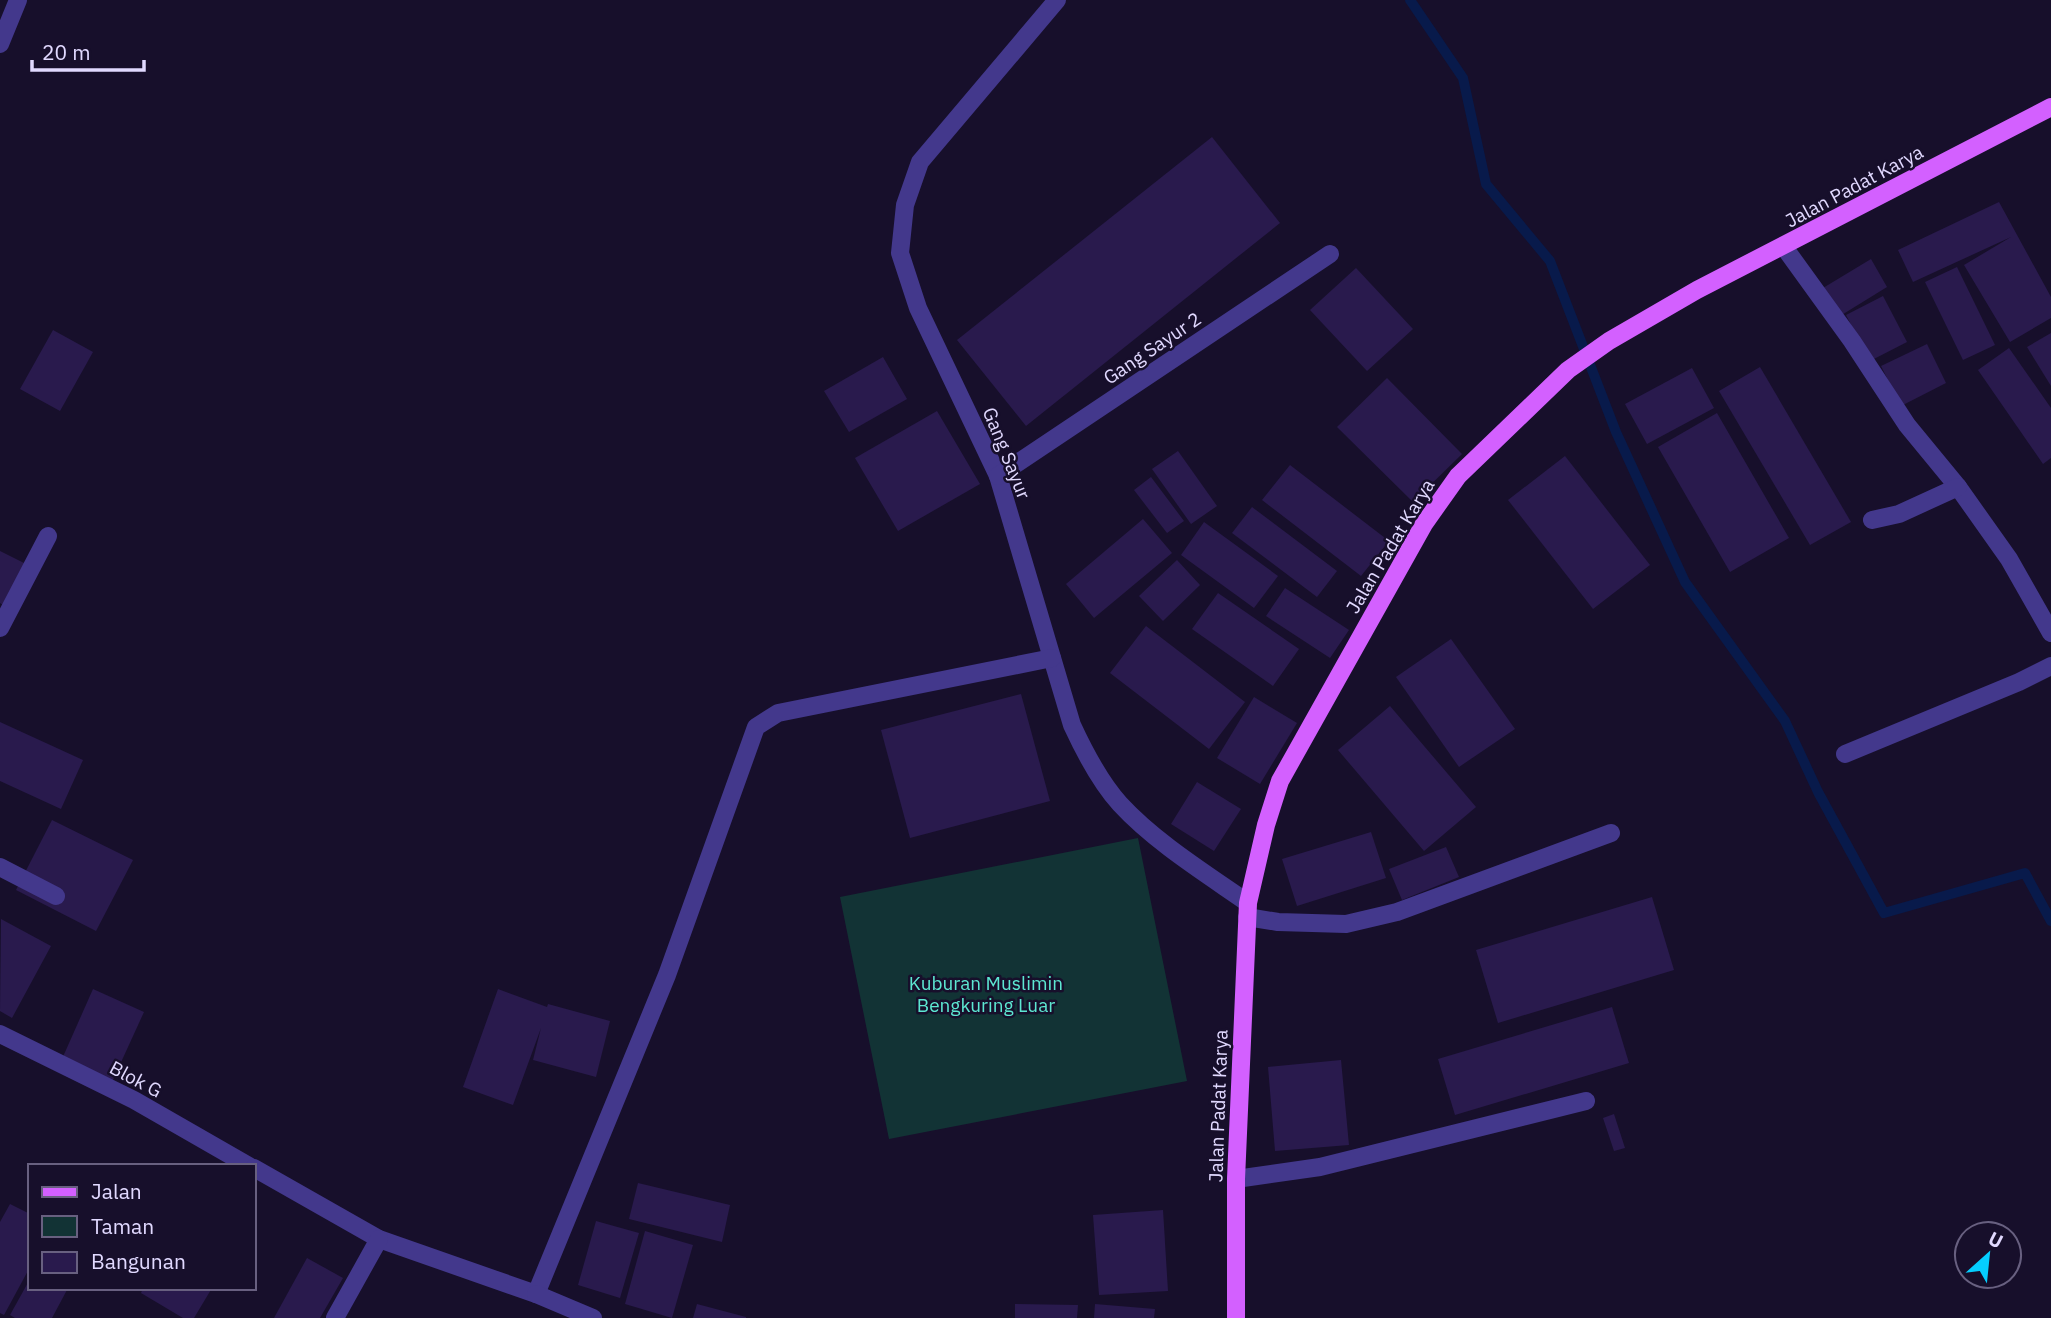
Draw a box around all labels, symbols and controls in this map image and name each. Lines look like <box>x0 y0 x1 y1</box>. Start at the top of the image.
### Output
scale bar <box>32 28 144 72</box>
text: 20 m <box>42 38 91 66</box>
street label: Jalan Padat Karya <box>1781 140 1927 232</box>
street label: Gang Sayur 2 <box>1098 306 1206 390</box>
street label: Gang Sayur <box>978 404 1036 502</box>
street label: Jalan Padat Karya <box>1340 474 1440 618</box>
park label: Kuburan Muslimin Bengkuring Luar <box>909 971 1063 1017</box>
street label: Jalan Padat Karya <box>1203 1029 1233 1183</box>
street label: Blok G <box>106 1055 166 1103</box>
legend <box>28 1164 256 1290</box>
text: Jalan <box>91 1177 142 1205</box>
text: Taman <box>91 1212 154 1240</box>
north arrow <box>1953 1220 2023 1290</box>
text: U <box>1984 1226 2007 1254</box>
text: Bangunan <box>91 1247 186 1275</box>

